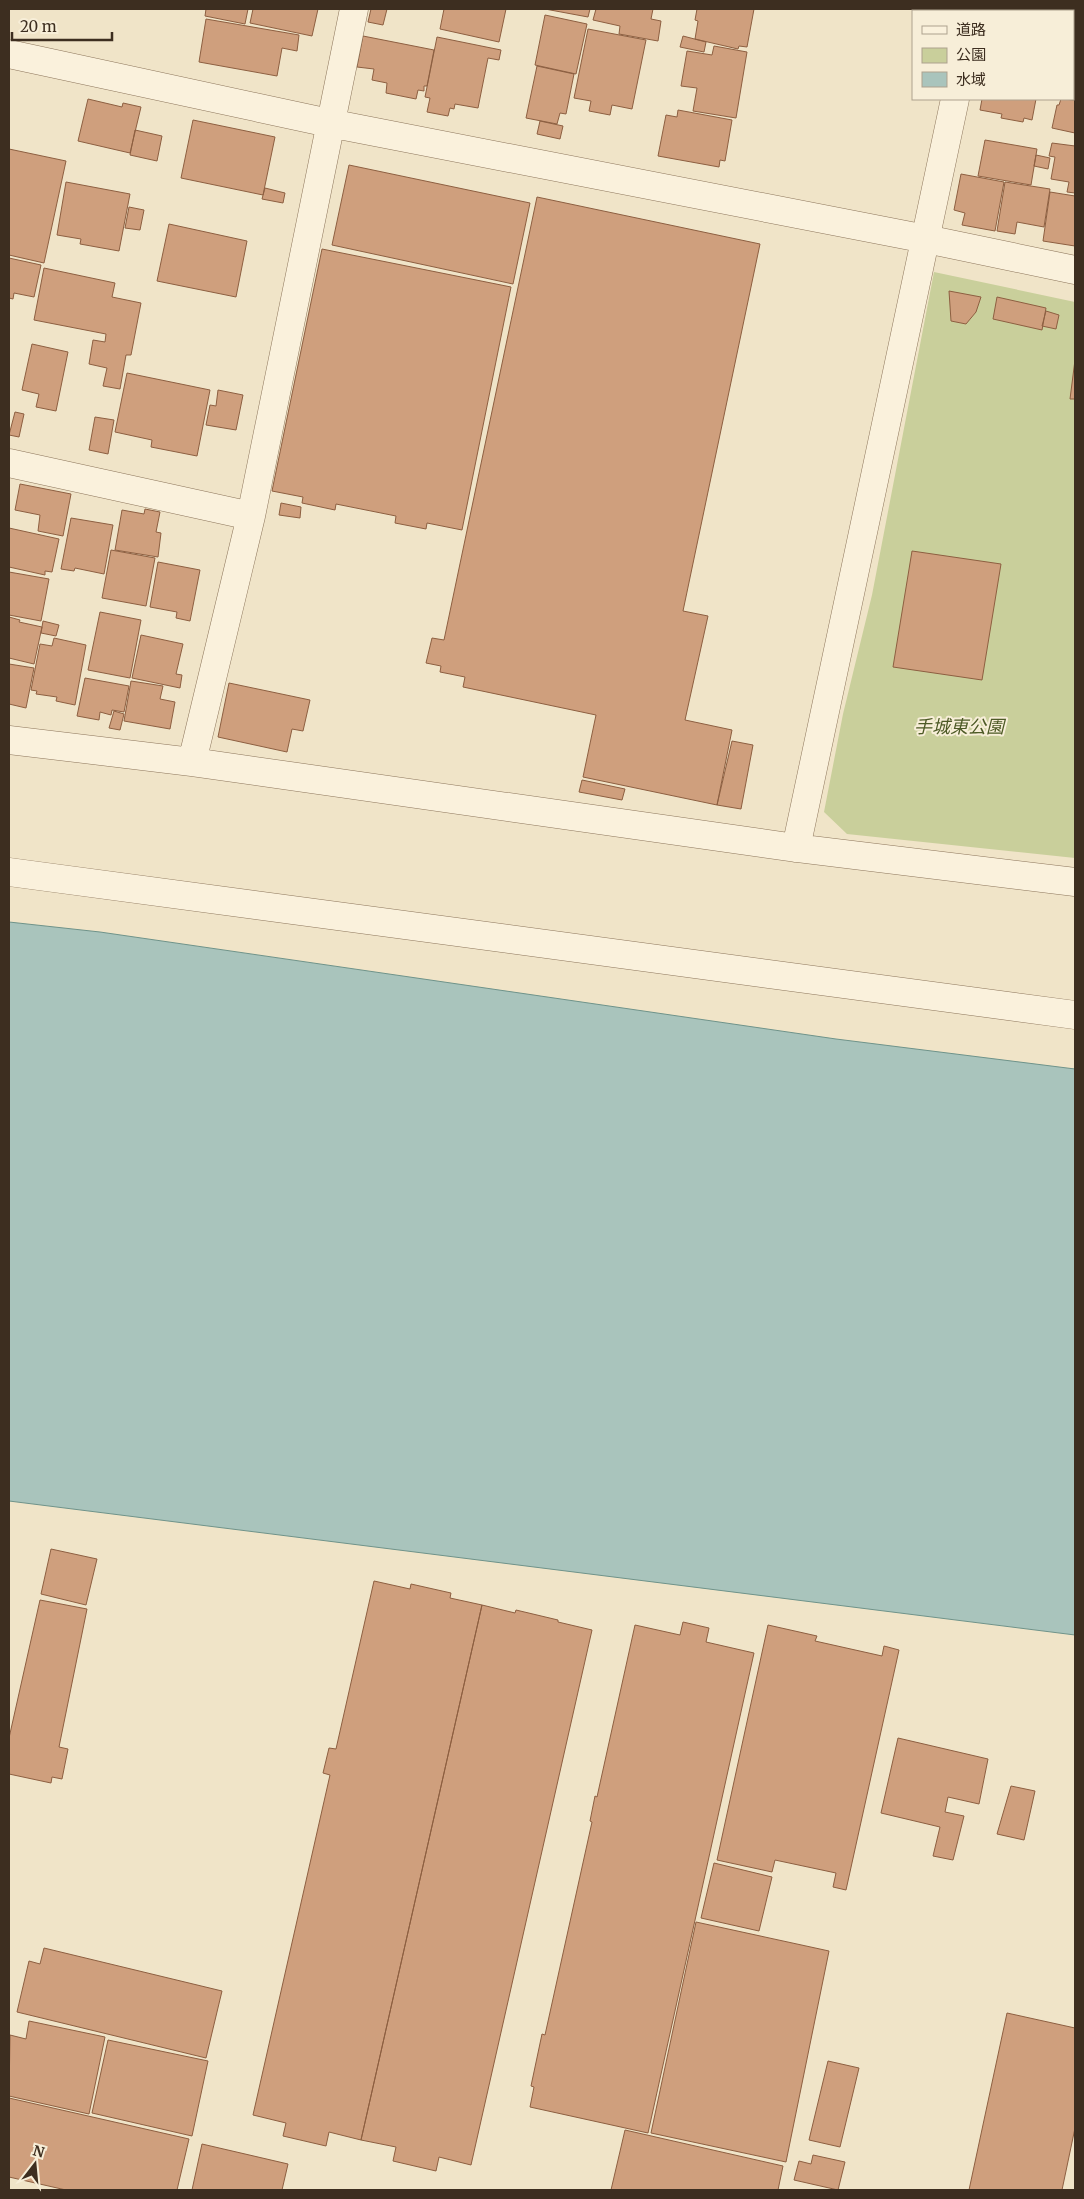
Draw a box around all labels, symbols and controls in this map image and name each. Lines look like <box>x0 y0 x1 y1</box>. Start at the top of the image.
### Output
scale bar <box>12 10 112 42</box>
legend <box>912 10 1074 100</box>
text: 20 m <box>20 17 57 36</box>
text: 道路 <box>956 20 986 39</box>
text: 公園 <box>956 45 986 64</box>
text: 水域 <box>956 70 986 89</box>
park label: 手城東公園 <box>914 715 1007 738</box>
north arrow <box>10 2139 60 2189</box>
text: N <box>31 2141 46 2162</box>

